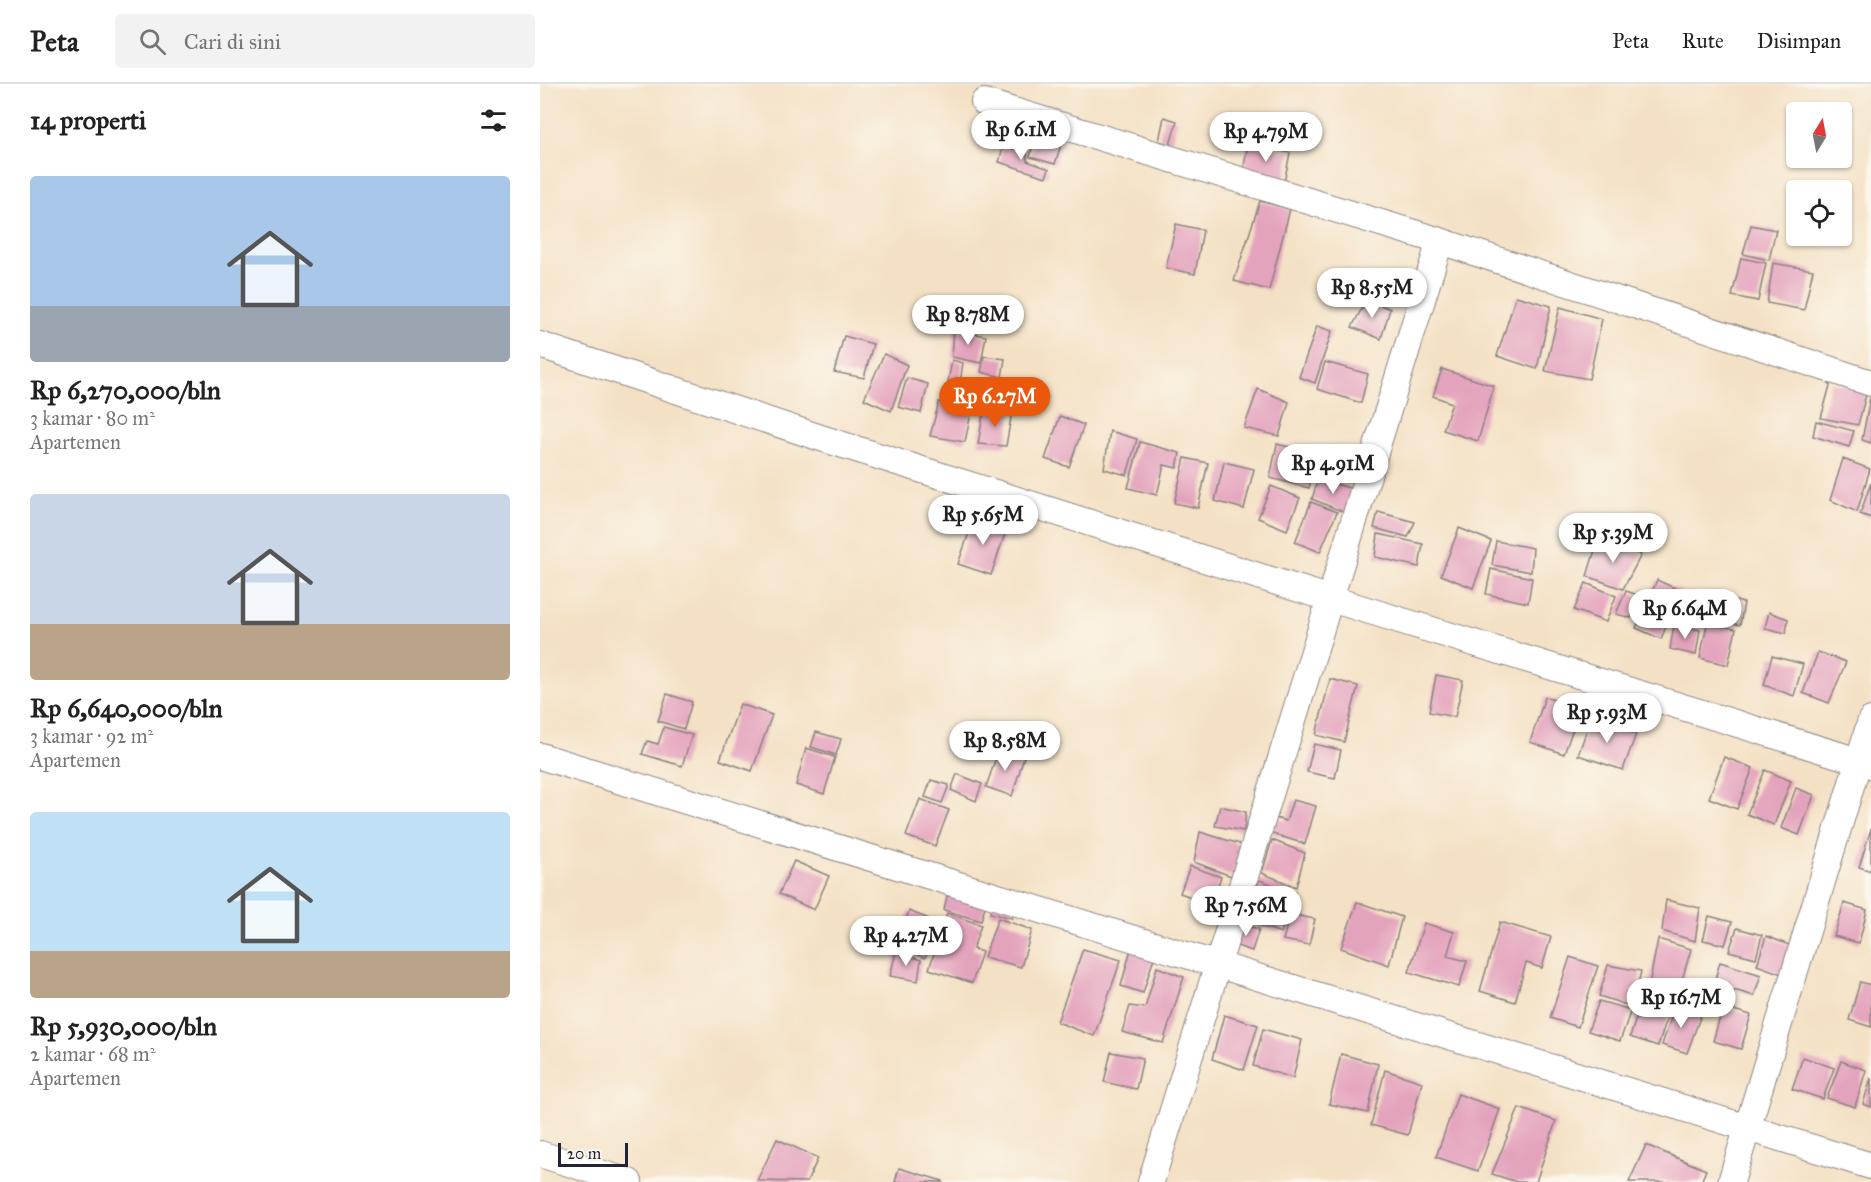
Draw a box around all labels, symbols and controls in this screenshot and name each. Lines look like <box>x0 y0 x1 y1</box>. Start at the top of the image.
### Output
search box <box>115 14 535 68</box>
text: Peta <box>30 24 79 59</box>
icon: search <box>136 25 169 58</box>
text: Cari di sini <box>184 28 281 55</box>
text: Peta <box>1612 28 1649 54</box>
text: Rute <box>1682 28 1724 54</box>
text: Disimpan <box>1757 28 1841 54</box>
north arrow <box>1786 102 1852 168</box>
map controls <box>1786 102 1852 246</box>
text: 14 properti <box>30 104 146 136</box>
icon: filters <box>477 104 510 137</box>
pin: Rp 6.1M <box>966 110 1076 161</box>
pin: Rp 4.79M <box>1204 112 1328 163</box>
text: Rp 6.1M <box>985 117 1057 141</box>
text: Rp 4.79M <box>1224 119 1308 143</box>
button: locate <box>1786 180 1852 246</box>
icon: home <box>216 215 324 323</box>
pin: Rp 8.55M <box>1310 268 1434 319</box>
text: Rp 8.55M <box>1331 275 1413 299</box>
pin: Rp 8.78M <box>906 295 1030 346</box>
text: Rp 8.78M <box>926 302 1010 326</box>
text: Rp 6,270,000/bln <box>30 374 221 406</box>
pin: Rp 6.27M <box>933 377 1057 428</box>
text: Rp 6.27M <box>953 384 1037 408</box>
text: 3 kamar · 80 m² <box>30 406 155 430</box>
text: Apartemen <box>30 430 121 454</box>
pin: Rp 4.91M <box>1271 444 1395 495</box>
text: Rp 4.91M <box>1291 451 1375 475</box>
pin: Rp 5.65M <box>921 495 1045 546</box>
text: Rp 5.65M <box>942 502 1024 526</box>
pin: Rp 5.39M <box>1551 513 1675 564</box>
text: Rp 5.39M <box>1573 520 1653 544</box>
icon: home <box>216 533 324 641</box>
pin: Rp 6.64M <box>1623 589 1747 640</box>
text: Rp 6.64M <box>1643 596 1727 620</box>
text: Rp 6,640,000/bln <box>30 692 223 724</box>
pin: Rp 5.93M <box>1545 693 1669 744</box>
text: Rp 5.93M <box>1567 700 1647 724</box>
pin: Rp 8.58M <box>943 721 1067 772</box>
text: 3 kamar · 92 m² <box>30 724 153 748</box>
text: Rp 8.58M <box>963 728 1047 752</box>
text: Apartemen <box>30 748 121 772</box>
icon: home <box>216 851 324 959</box>
pin: Rp 7.56M <box>1184 886 1308 937</box>
text: Rp 7.56M <box>1205 893 1287 917</box>
pin: Rp 4.27M <box>844 916 968 967</box>
text: Rp 4.27M <box>864 923 948 947</box>
pin: Rp 16.7M <box>1619 978 1743 1029</box>
text: Rp 16.7M <box>1641 985 1721 1009</box>
text: Rp 5,930,000/bln <box>30 1010 217 1042</box>
text: 2 kamar · 68 m² <box>30 1042 155 1066</box>
text: Apartemen <box>30 1066 121 1090</box>
scale bar <box>558 1140 628 1168</box>
text: 20 m <box>567 1144 601 1163</box>

